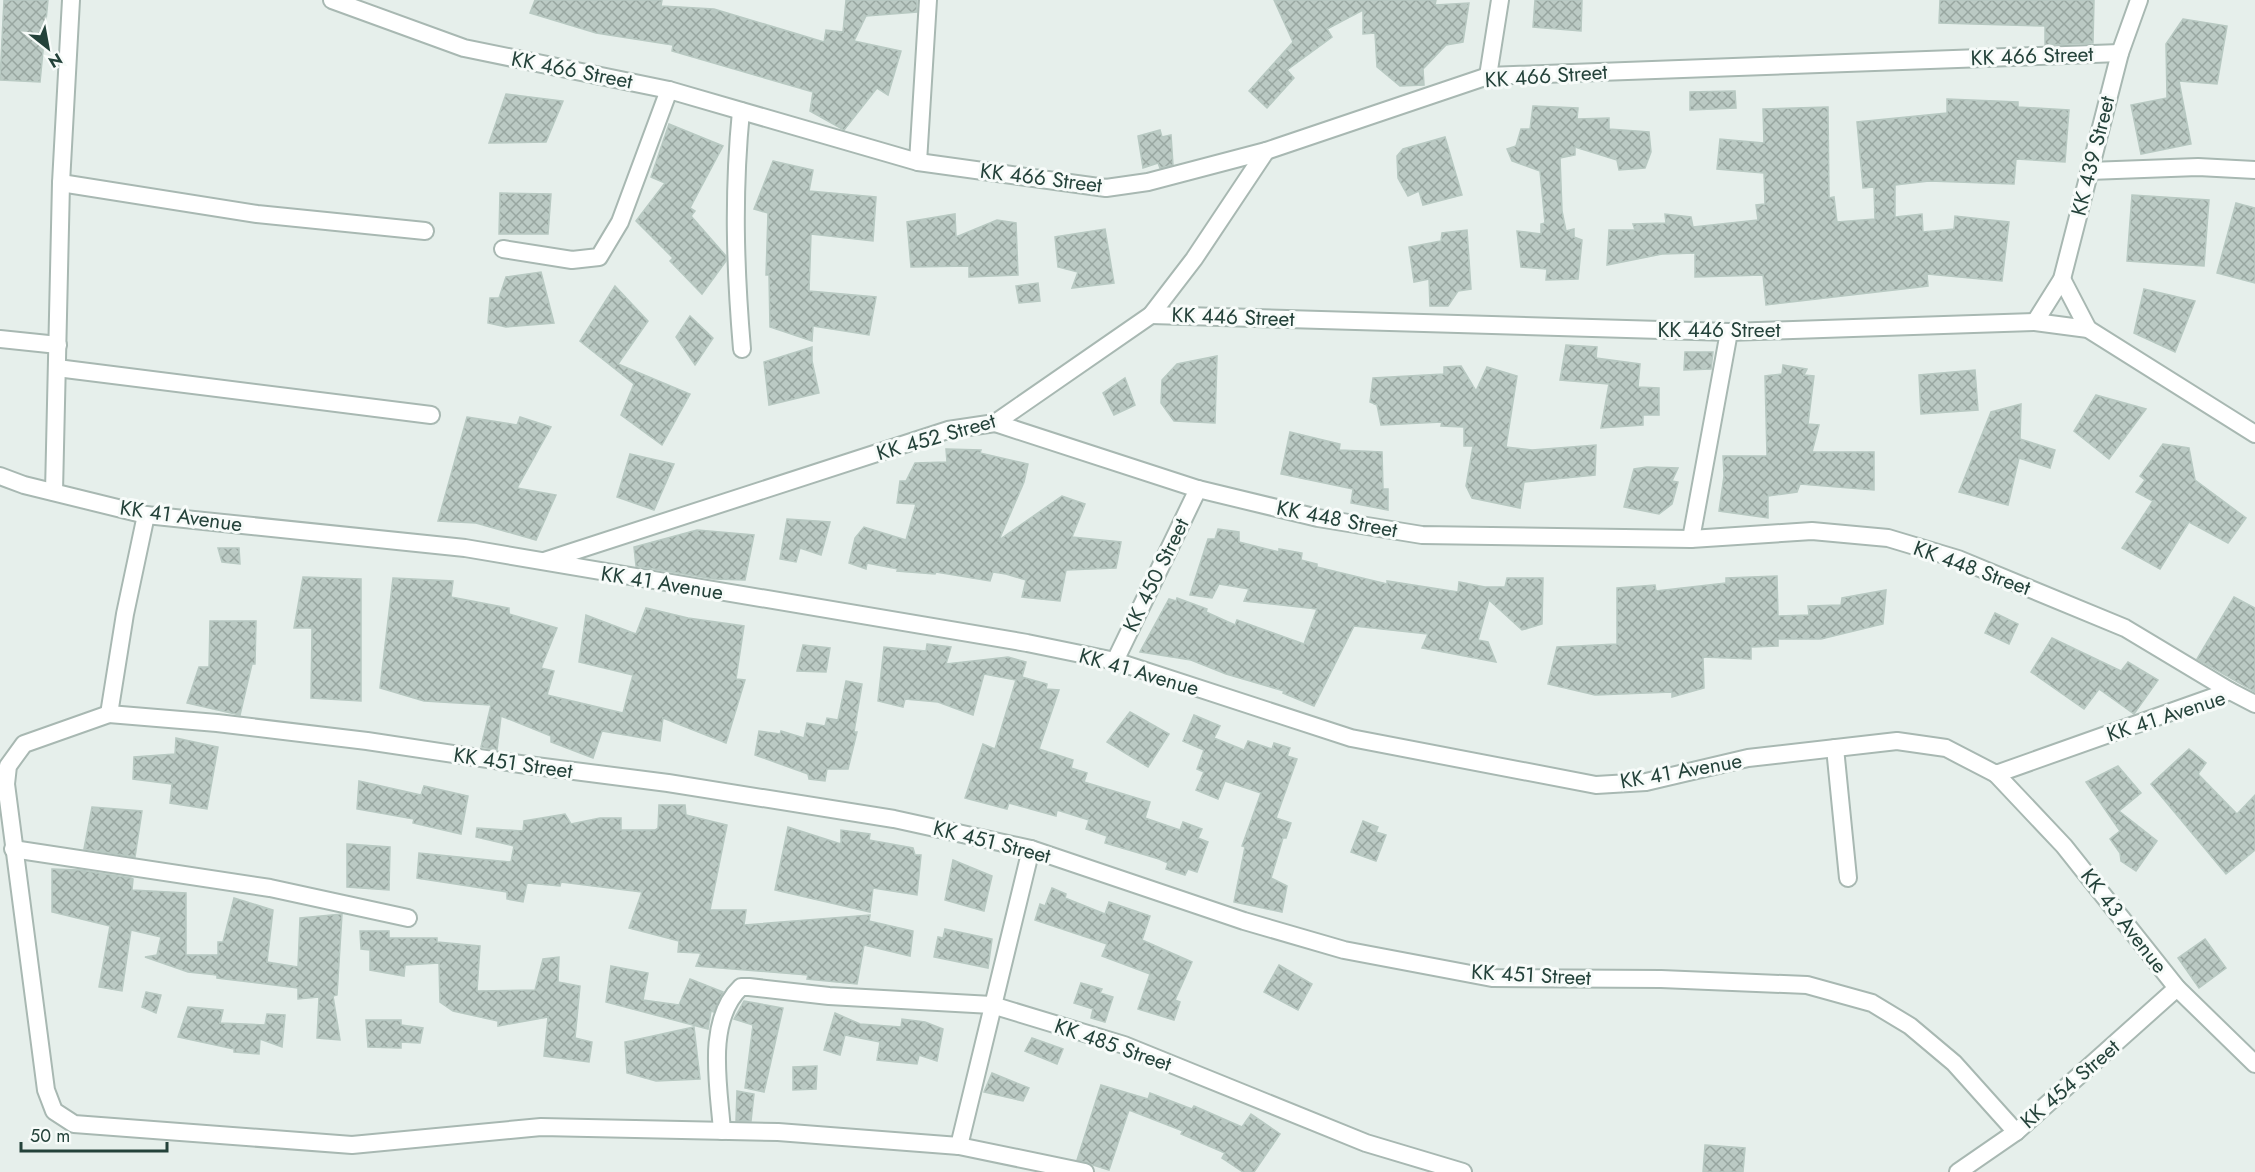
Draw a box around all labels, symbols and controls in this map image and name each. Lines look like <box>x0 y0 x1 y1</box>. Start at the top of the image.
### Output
north arrow <box>18 18 78 78</box>
street label: KK 466 Street <box>1970 39 2094 73</box>
street label: KK 466 Street <box>509 44 635 96</box>
text: N <box>44 47 67 74</box>
street label: KK 466 Street <box>1484 57 1608 95</box>
street label: KK 439 Street <box>2064 93 2122 219</box>
street label: KK 466 Street <box>978 156 1104 200</box>
street label: KK 446 Street <box>1171 300 1295 334</box>
street label: KK 446 Street <box>1657 315 1781 345</box>
street label: KK 452 Street <box>873 406 999 468</box>
street label: KK 41 Avenue <box>118 493 244 539</box>
street label: KK 448 Street <box>1274 493 1400 545</box>
street label: KK 450 Street <box>1116 513 1196 637</box>
street label: KK 448 Street <box>1909 533 2035 603</box>
street label: KK 41 Avenue <box>599 559 725 607</box>
street label: KK 41 Avenue <box>1076 641 1203 703</box>
street label: KK 41 Avenue <box>2103 683 2230 749</box>
street label: KK 451 Street <box>452 740 574 786</box>
street label: KK 41 Avenue <box>1618 745 1745 796</box>
street label: KK 451 Street <box>930 813 1054 871</box>
street label: KK 43 Avenue <box>2074 862 2175 980</box>
street label: KK 451 Street <box>1470 957 1592 993</box>
street label: KK 485 Street <box>1050 1011 1176 1079</box>
street label: KK 454 Street <box>2014 1032 2126 1136</box>
scale bar <box>21 1115 166 1153</box>
text: 50 m <box>30 1123 70 1149</box>

